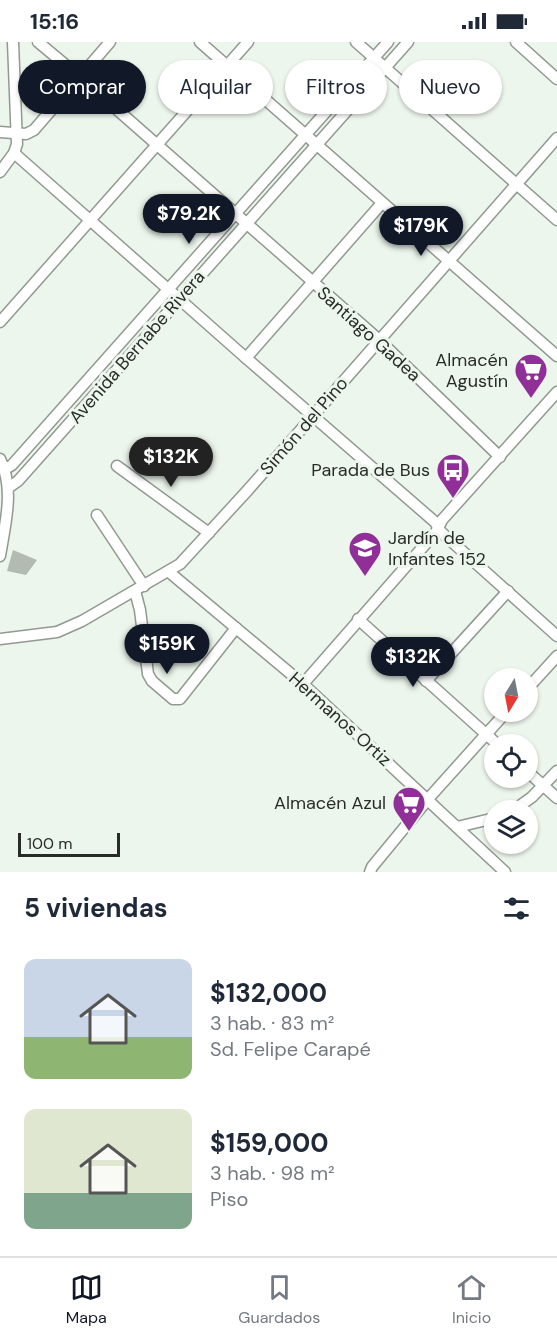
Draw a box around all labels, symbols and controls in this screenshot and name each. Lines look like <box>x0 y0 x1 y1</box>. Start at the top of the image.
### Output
text: 15:16 <box>30 7 79 36</box>
chip: Comprar <box>18 60 146 114</box>
chip: Alquilar <box>158 60 273 114</box>
chip: Filtros <box>285 60 387 114</box>
chip: Nuevo <box>399 60 502 114</box>
pin: $79.2K <box>140 194 238 245</box>
text: $79.2K <box>157 200 221 226</box>
pin: $179K <box>379 206 463 257</box>
text: $179K <box>393 212 449 238</box>
street label: Avenida Bernabe Rivera <box>64 265 210 429</box>
street label: Santiago Gadea <box>312 281 426 387</box>
place label: Almacén Agustín <box>435 348 508 393</box>
supermarket icon: Almacén Agustín <box>513 352 549 399</box>
street label: Simón del Pino <box>255 372 353 480</box>
pin: $132K <box>129 437 213 488</box>
text: $132K <box>143 443 199 469</box>
bus stop icon: Parada de Bus <box>435 452 471 499</box>
place label: Parada de Bus <box>311 458 430 482</box>
place label: Jardín de Infantes 152 <box>388 526 486 571</box>
school or university icon: Jardín de Infantes 152 <box>347 530 383 577</box>
pin: $159K <box>125 624 209 675</box>
text: $159K <box>138 630 196 656</box>
pin: $132K <box>371 637 455 688</box>
text: $132K <box>385 643 441 669</box>
street label: Hermanos Ortiz <box>284 667 396 771</box>
north arrow <box>484 668 538 722</box>
map controls <box>484 668 538 854</box>
button: locate <box>484 734 538 788</box>
supermarket icon: Almacén Azul <box>391 785 427 832</box>
place label: Almacén Azul <box>274 791 386 815</box>
button: layers <box>484 800 538 854</box>
scale bar <box>18 830 120 858</box>
text: 100 m <box>27 833 72 854</box>
text: 5 viviendas <box>24 891 168 925</box>
icon: filters <box>500 892 533 925</box>
text: $132,000 <box>210 976 327 1010</box>
icon: home <box>72 983 144 1055</box>
text: 3 hab. · 83 m² <box>210 1010 334 1036</box>
text: Sd. Felipe Carapé <box>210 1036 371 1062</box>
text: $159,000 <box>210 1126 329 1160</box>
icon: home <box>72 1133 144 1205</box>
text: 3 hab. · 98 m² <box>210 1160 335 1186</box>
text: Piso <box>210 1186 248 1212</box>
tab: Mapa <box>66 1271 107 1328</box>
tab: Guardados <box>238 1271 320 1328</box>
tab: Inicio <box>452 1271 491 1328</box>

